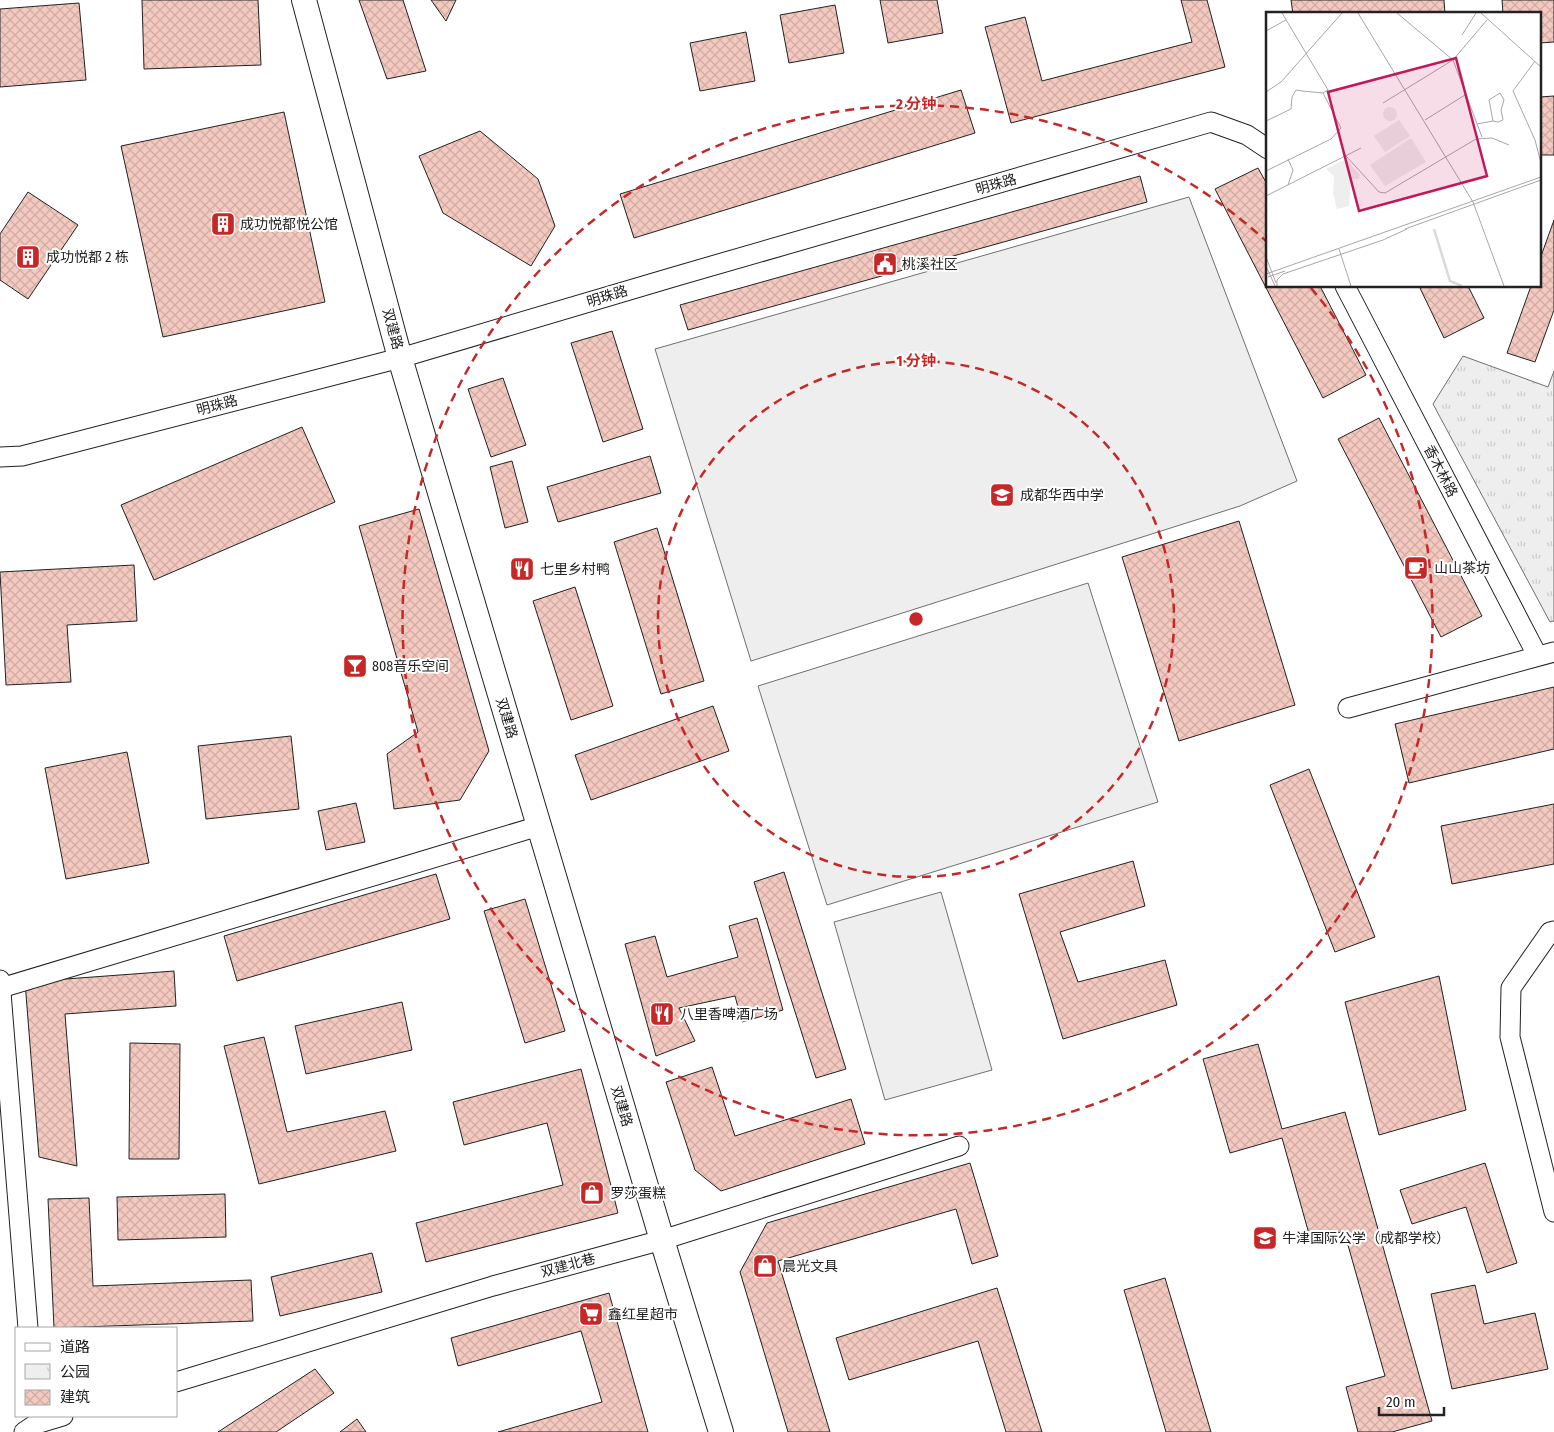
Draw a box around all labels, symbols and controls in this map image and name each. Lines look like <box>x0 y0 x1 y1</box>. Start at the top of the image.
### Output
inset map <box>1266 12 1542 288</box>
text: 2 分钟 <box>895 95 936 113</box>
street label: 明珠路 <box>974 171 1019 198</box>
building icon: 成功悦都悦公馆 <box>210 211 236 237</box>
place label: 成功悦都悦公馆 <box>240 216 338 233</box>
building icon: 成功悦都 2 栋 <box>15 244 41 270</box>
place label: 成功悦都 2 栋 <box>46 249 129 266</box>
public building icon: 桃溪社区 <box>872 251 898 277</box>
place label: 桃溪社区 <box>902 256 958 273</box>
street label: 明珠路 <box>585 282 630 311</box>
street label: 双建路 <box>379 307 406 352</box>
text: 1 分钟 <box>896 352 936 370</box>
street label: 明珠路 <box>195 392 240 419</box>
street label: 香木林路 <box>1420 442 1461 500</box>
school or university icon: 成都华西中学 <box>989 482 1015 508</box>
place label: 成都华西中学 <box>1020 487 1104 504</box>
cafe icon: 山山茶坊 <box>1403 555 1429 581</box>
restaurant icon: 七里乡村鸭 <box>509 556 535 582</box>
place label: 山山茶坊 <box>1434 560 1490 577</box>
place label: 七里乡村鸭 <box>540 561 610 578</box>
centre of rings <box>907 610 925 628</box>
bar icon: 808音乐空间 <box>342 653 368 679</box>
place label: 808音乐空间 <box>372 658 449 675</box>
street label: 双建路 <box>492 696 521 741</box>
restaurant icon: 八里香啤酒广场 <box>649 1001 675 1027</box>
place label: 八里香啤酒广场 <box>680 1006 778 1023</box>
street label: 双建路 <box>607 1084 636 1129</box>
shop icon: 罗莎蛋糕 <box>579 1180 605 1206</box>
place label: 罗莎蛋糕 <box>610 1185 666 1202</box>
school or university icon: 牛津国际公学（成都学校） <box>1252 1225 1278 1251</box>
place label: 牛津国际公学（成都学校） <box>1282 1230 1450 1247</box>
street label: 双建北巷 <box>539 1250 597 1281</box>
shop icon: 晨光文具 <box>752 1253 778 1279</box>
place label: 晨光文具 <box>782 1258 838 1275</box>
supermarket icon: 鑫红星超市 <box>578 1301 604 1327</box>
place label: 鑫红星超市 <box>608 1306 678 1323</box>
legend <box>15 1327 178 1417</box>
text: 道路 <box>60 1338 90 1356</box>
text: 公园 <box>60 1363 90 1381</box>
scale bar <box>1379 1384 1444 1416</box>
text: 建筑 <box>60 1388 90 1406</box>
text: 20 m <box>1386 1393 1416 1411</box>

